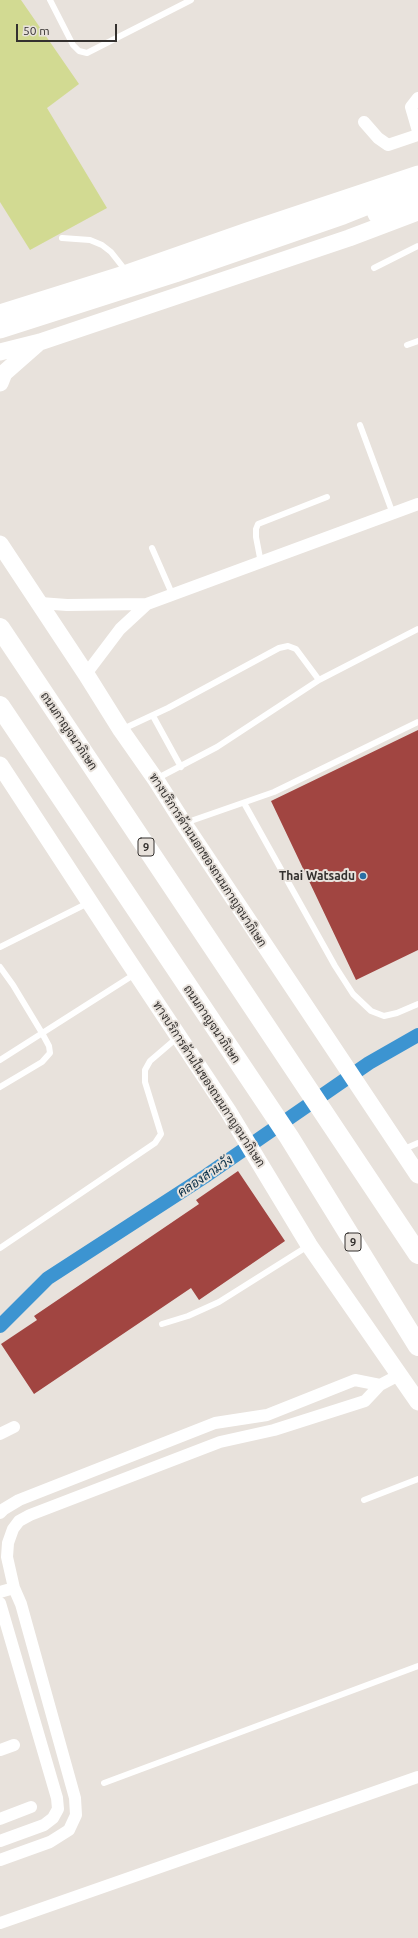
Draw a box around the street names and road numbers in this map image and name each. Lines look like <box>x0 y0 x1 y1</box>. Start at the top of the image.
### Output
street label: ถนนกาญจนาภิเษก <box>38 689 100 773</box>
street label: ทางบริการด้านนอกของถนนกาญจนาภิเษก <box>146 770 270 950</box>
road number: 9 <box>138 838 154 856</box>
street label: ถนนกาญจนาภิเษก <box>181 982 243 1066</box>
street label: ทางบริการด้านในของถนนกาญจนาภิเษก <box>150 998 268 1170</box>
road number: 9 <box>345 1233 361 1251</box>

